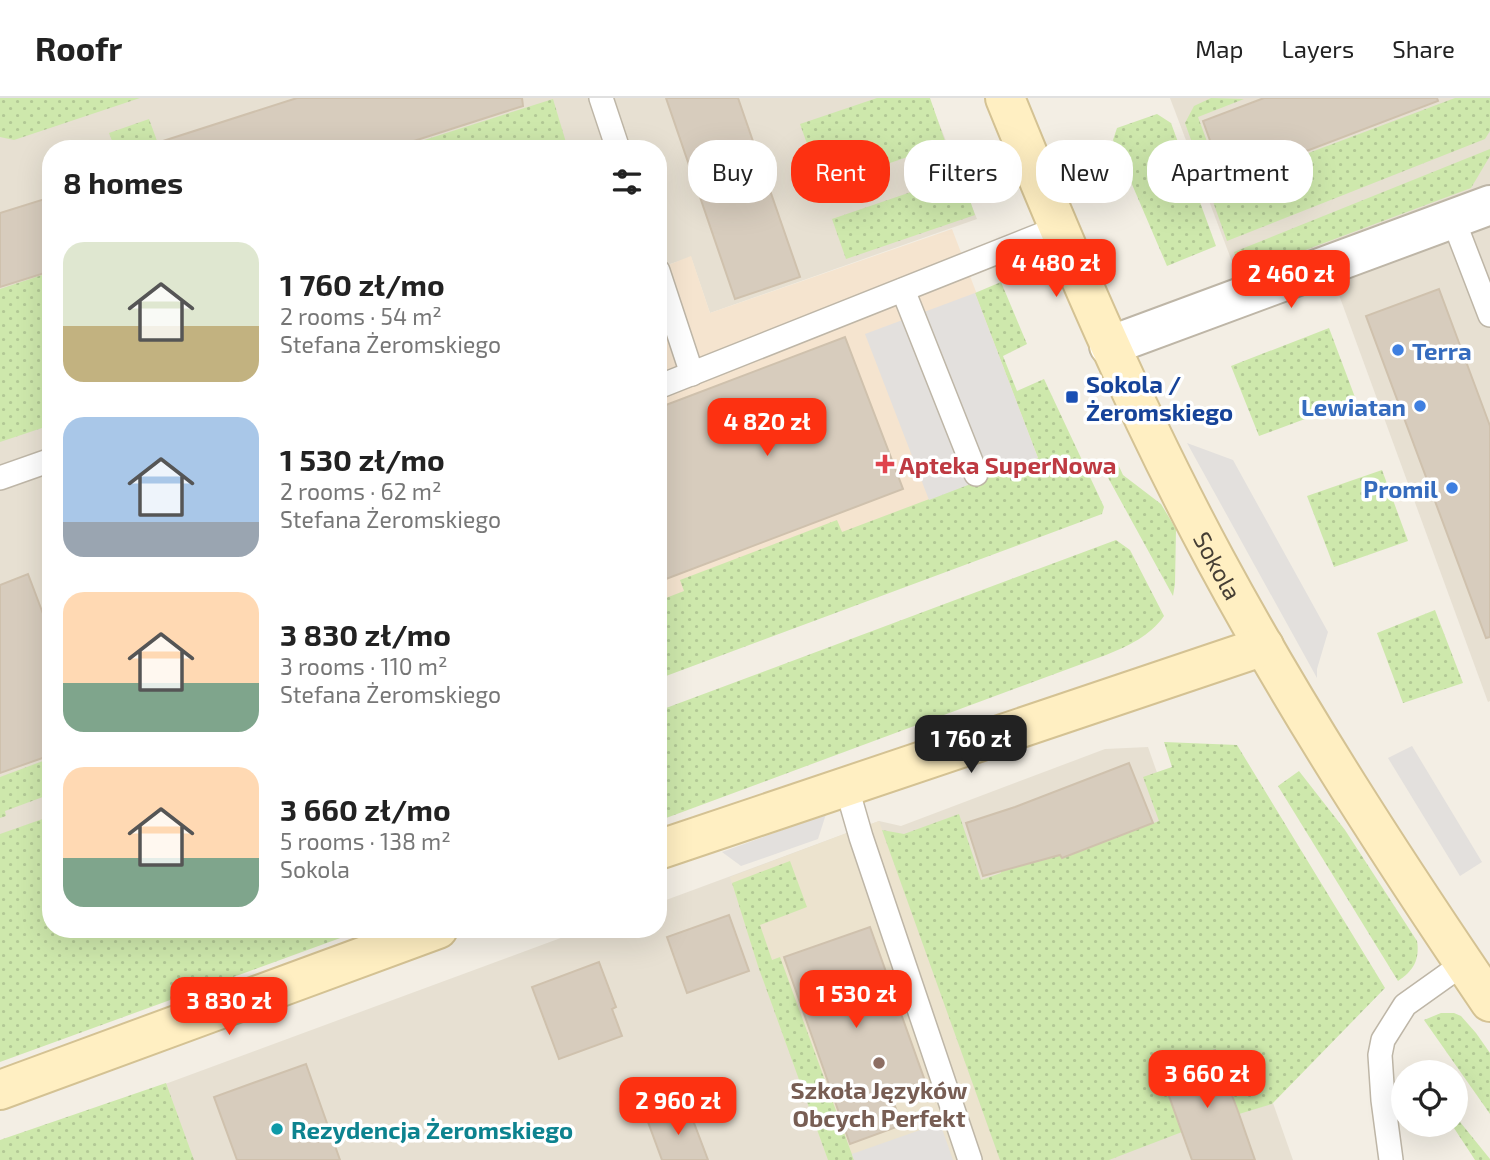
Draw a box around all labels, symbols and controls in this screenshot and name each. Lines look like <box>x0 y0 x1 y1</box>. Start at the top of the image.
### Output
text: Roofr <box>35 28 122 68</box>
text: Map <box>1195 34 1243 63</box>
text: Layers <box>1281 34 1354 63</box>
text: Share <box>1392 34 1455 63</box>
chip: Buy <box>688 140 777 203</box>
chip: Rent <box>791 140 890 203</box>
chip: Filters <box>904 140 1022 203</box>
chip: New <box>1036 140 1133 203</box>
chip: Apartment <box>1147 140 1313 203</box>
icon: filters <box>608 163 646 201</box>
text: 8 homes <box>63 164 183 200</box>
pin: 4 480 zł <box>984 240 1128 299</box>
text: 4 480 zł <box>1012 248 1100 276</box>
pin: 2 460 zł <box>1219 250 1363 310</box>
text: 2 460 zł <box>1248 259 1334 287</box>
text: 1 760 zł/mo <box>280 266 445 302</box>
icon: home <box>119 270 203 354</box>
text: 2 rooms · 54 m² <box>280 302 442 330</box>
text: Stefana Żeromskiego <box>280 330 501 358</box>
place label: Terra <box>1412 336 1472 365</box>
marker: Terra <box>1390 342 1406 358</box>
place label: Sokola / Żeromskiego <box>1086 369 1233 426</box>
marker: Sokola / Żeromskiego <box>1064 389 1080 405</box>
place label: Lewiatan <box>1301 392 1406 421</box>
pin: 4 820 zł <box>695 398 839 458</box>
marker: Lewiatan <box>1412 398 1428 414</box>
text: 4 820 zł <box>723 407 811 435</box>
text: 1 530 zł/mo <box>280 441 445 477</box>
icon: home <box>119 445 203 529</box>
place label: Apteka SuperNowa <box>899 450 1117 479</box>
marker: Apteka SuperNowa <box>877 456 893 472</box>
place label: Promil <box>1363 474 1438 503</box>
text: 2 rooms · 62 m² <box>280 477 442 505</box>
marker: Promil <box>1444 480 1460 496</box>
text: Stefana Żeromskiego <box>280 505 501 533</box>
street label: Sokola <box>1188 526 1249 604</box>
text: 3 830 zł/mo <box>280 616 451 652</box>
icon: home <box>119 620 203 704</box>
text: 3 rooms · 110 m² <box>280 652 447 680</box>
text: Stefana Żeromskiego <box>280 680 501 708</box>
pin: 1 760 zł <box>899 716 1043 775</box>
text: 1 760 zł <box>931 724 1011 752</box>
text: 3 660 zł/mo <box>280 791 451 827</box>
icon: home <box>119 795 203 879</box>
text: 5 rooms · 138 m² <box>280 827 451 855</box>
text: Sokola <box>280 855 350 883</box>
pin: 1 530 zł <box>784 970 928 1030</box>
pin: 3 830 zł <box>157 978 301 1037</box>
text: 1 530 zł <box>816 979 896 1007</box>
text: 3 830 zł <box>186 986 272 1014</box>
pin: 3 660 zł <box>1135 1051 1279 1110</box>
marker: Szkoła Języków Obcych Perfekt <box>871 1055 887 1071</box>
text: 3 660 zł <box>1165 1059 1250 1087</box>
map controls <box>1391 1060 1468 1137</box>
button: locate <box>1391 1060 1468 1137</box>
place label: Szkoła Języków Obcych Perfekt <box>791 1075 968 1132</box>
pin: 2 960 zł <box>606 1077 750 1137</box>
text: 2 960 zł <box>635 1086 721 1114</box>
place label: Rezydencja Żeromskiego <box>291 1115 573 1144</box>
marker: Rezydencja Żeromskiego <box>269 1121 285 1137</box>

